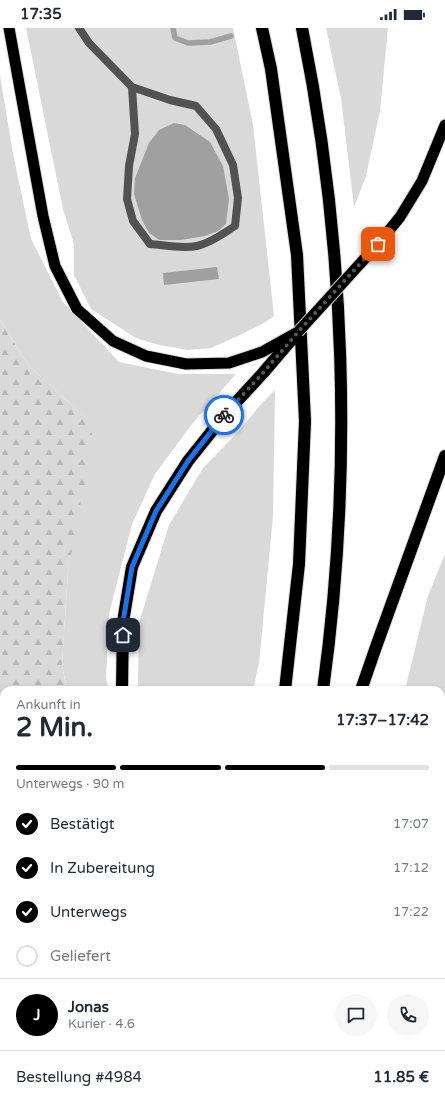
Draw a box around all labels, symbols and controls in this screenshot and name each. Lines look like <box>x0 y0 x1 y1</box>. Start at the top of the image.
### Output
text: 17:35 <box>20 5 62 23</box>
pin <box>361 227 395 261</box>
icon: bag <box>367 233 389 255</box>
courier <box>204 395 244 435</box>
icon: bike <box>213 404 235 426</box>
pin <box>106 618 140 652</box>
icon: home <box>112 624 134 646</box>
text: Ankunft in <box>16 697 81 713</box>
text: 17:37–17:42 <box>336 711 429 729</box>
text: 2 Min. <box>16 712 93 743</box>
text: Unterwegs · 90 m <box>16 776 124 792</box>
icon: check <box>16 813 38 835</box>
text: Bestätigt <box>50 815 115 833</box>
text: 17:07 <box>393 816 429 832</box>
icon: check <box>16 857 38 879</box>
text: In Zubereitung <box>50 859 155 877</box>
text: 17:12 <box>393 860 429 876</box>
icon: check <box>16 901 38 923</box>
text: Unterwegs <box>50 903 127 921</box>
text: 17:22 <box>393 904 429 920</box>
text: Geliefert <box>50 947 111 965</box>
button: chat <box>335 994 377 1036</box>
button: phone <box>387 994 429 1036</box>
text: Jonas <box>68 998 109 1016</box>
text: J <box>34 1006 41 1024</box>
text: Kurier · 4.6 <box>68 1016 135 1032</box>
text: Bestellung #4984 <box>16 1068 142 1086</box>
text: 11.85 € <box>373 1068 429 1086</box>

